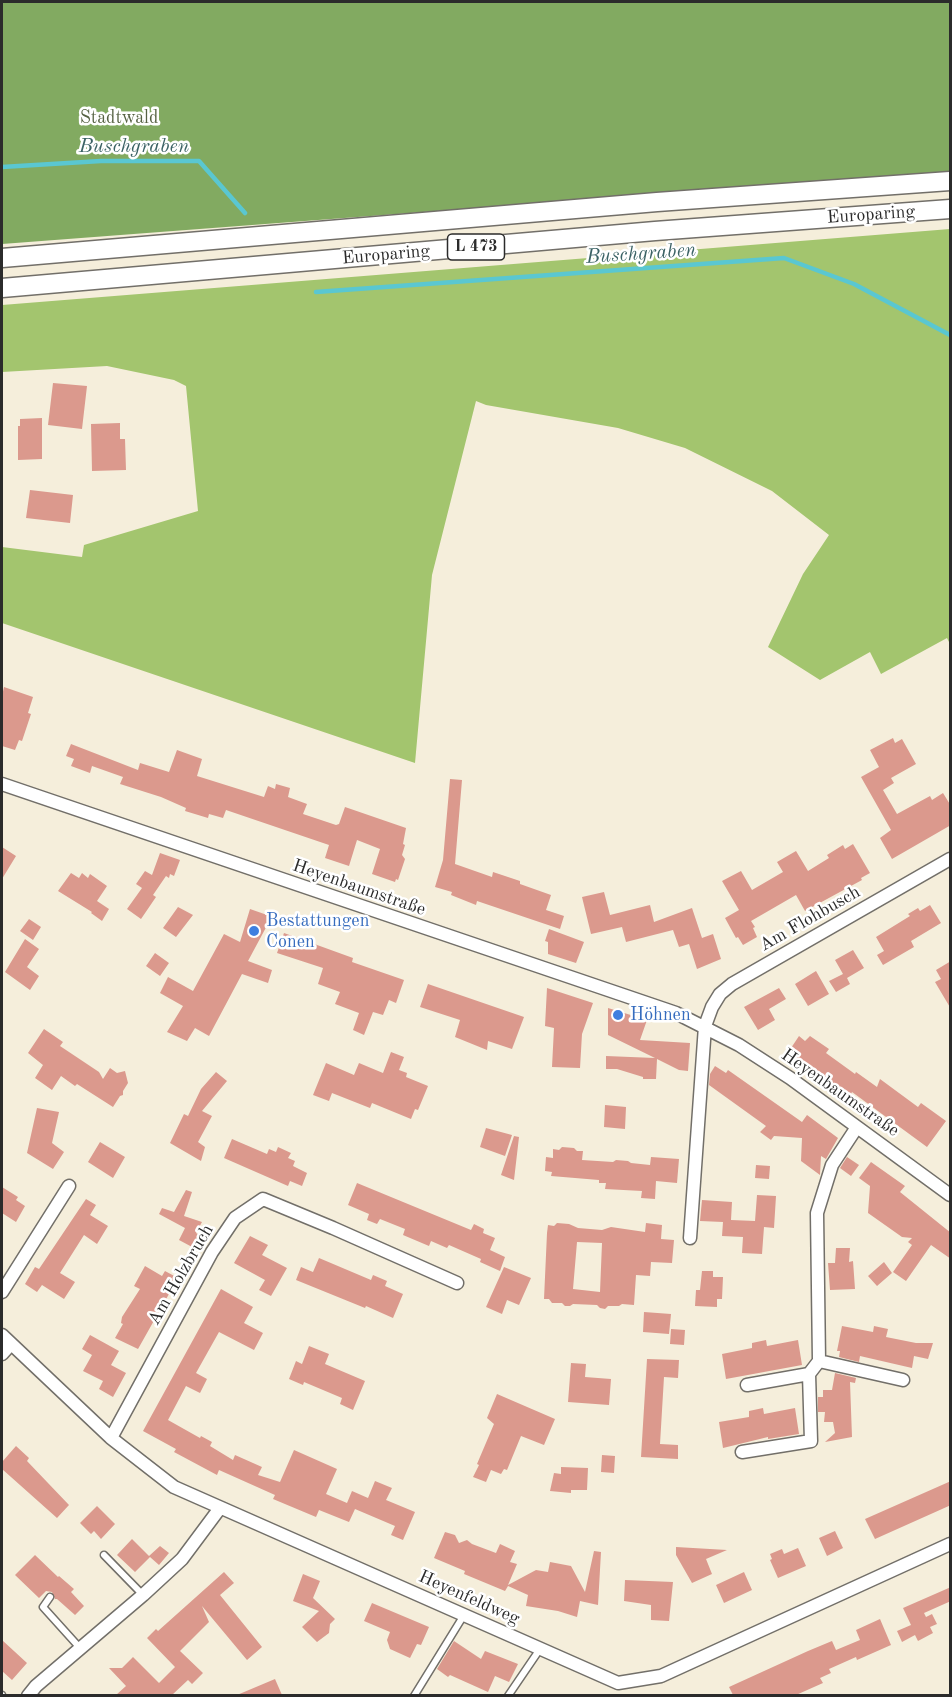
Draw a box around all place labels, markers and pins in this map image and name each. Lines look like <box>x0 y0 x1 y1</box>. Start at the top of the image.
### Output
place label: Bestattungen Conen <box>266 910 369 952</box>
marker: Bestattungen Conen <box>247 924 261 938</box>
place label: Höhnen <box>630 1004 691 1026</box>
marker: Höhnen <box>611 1008 625 1022</box>

